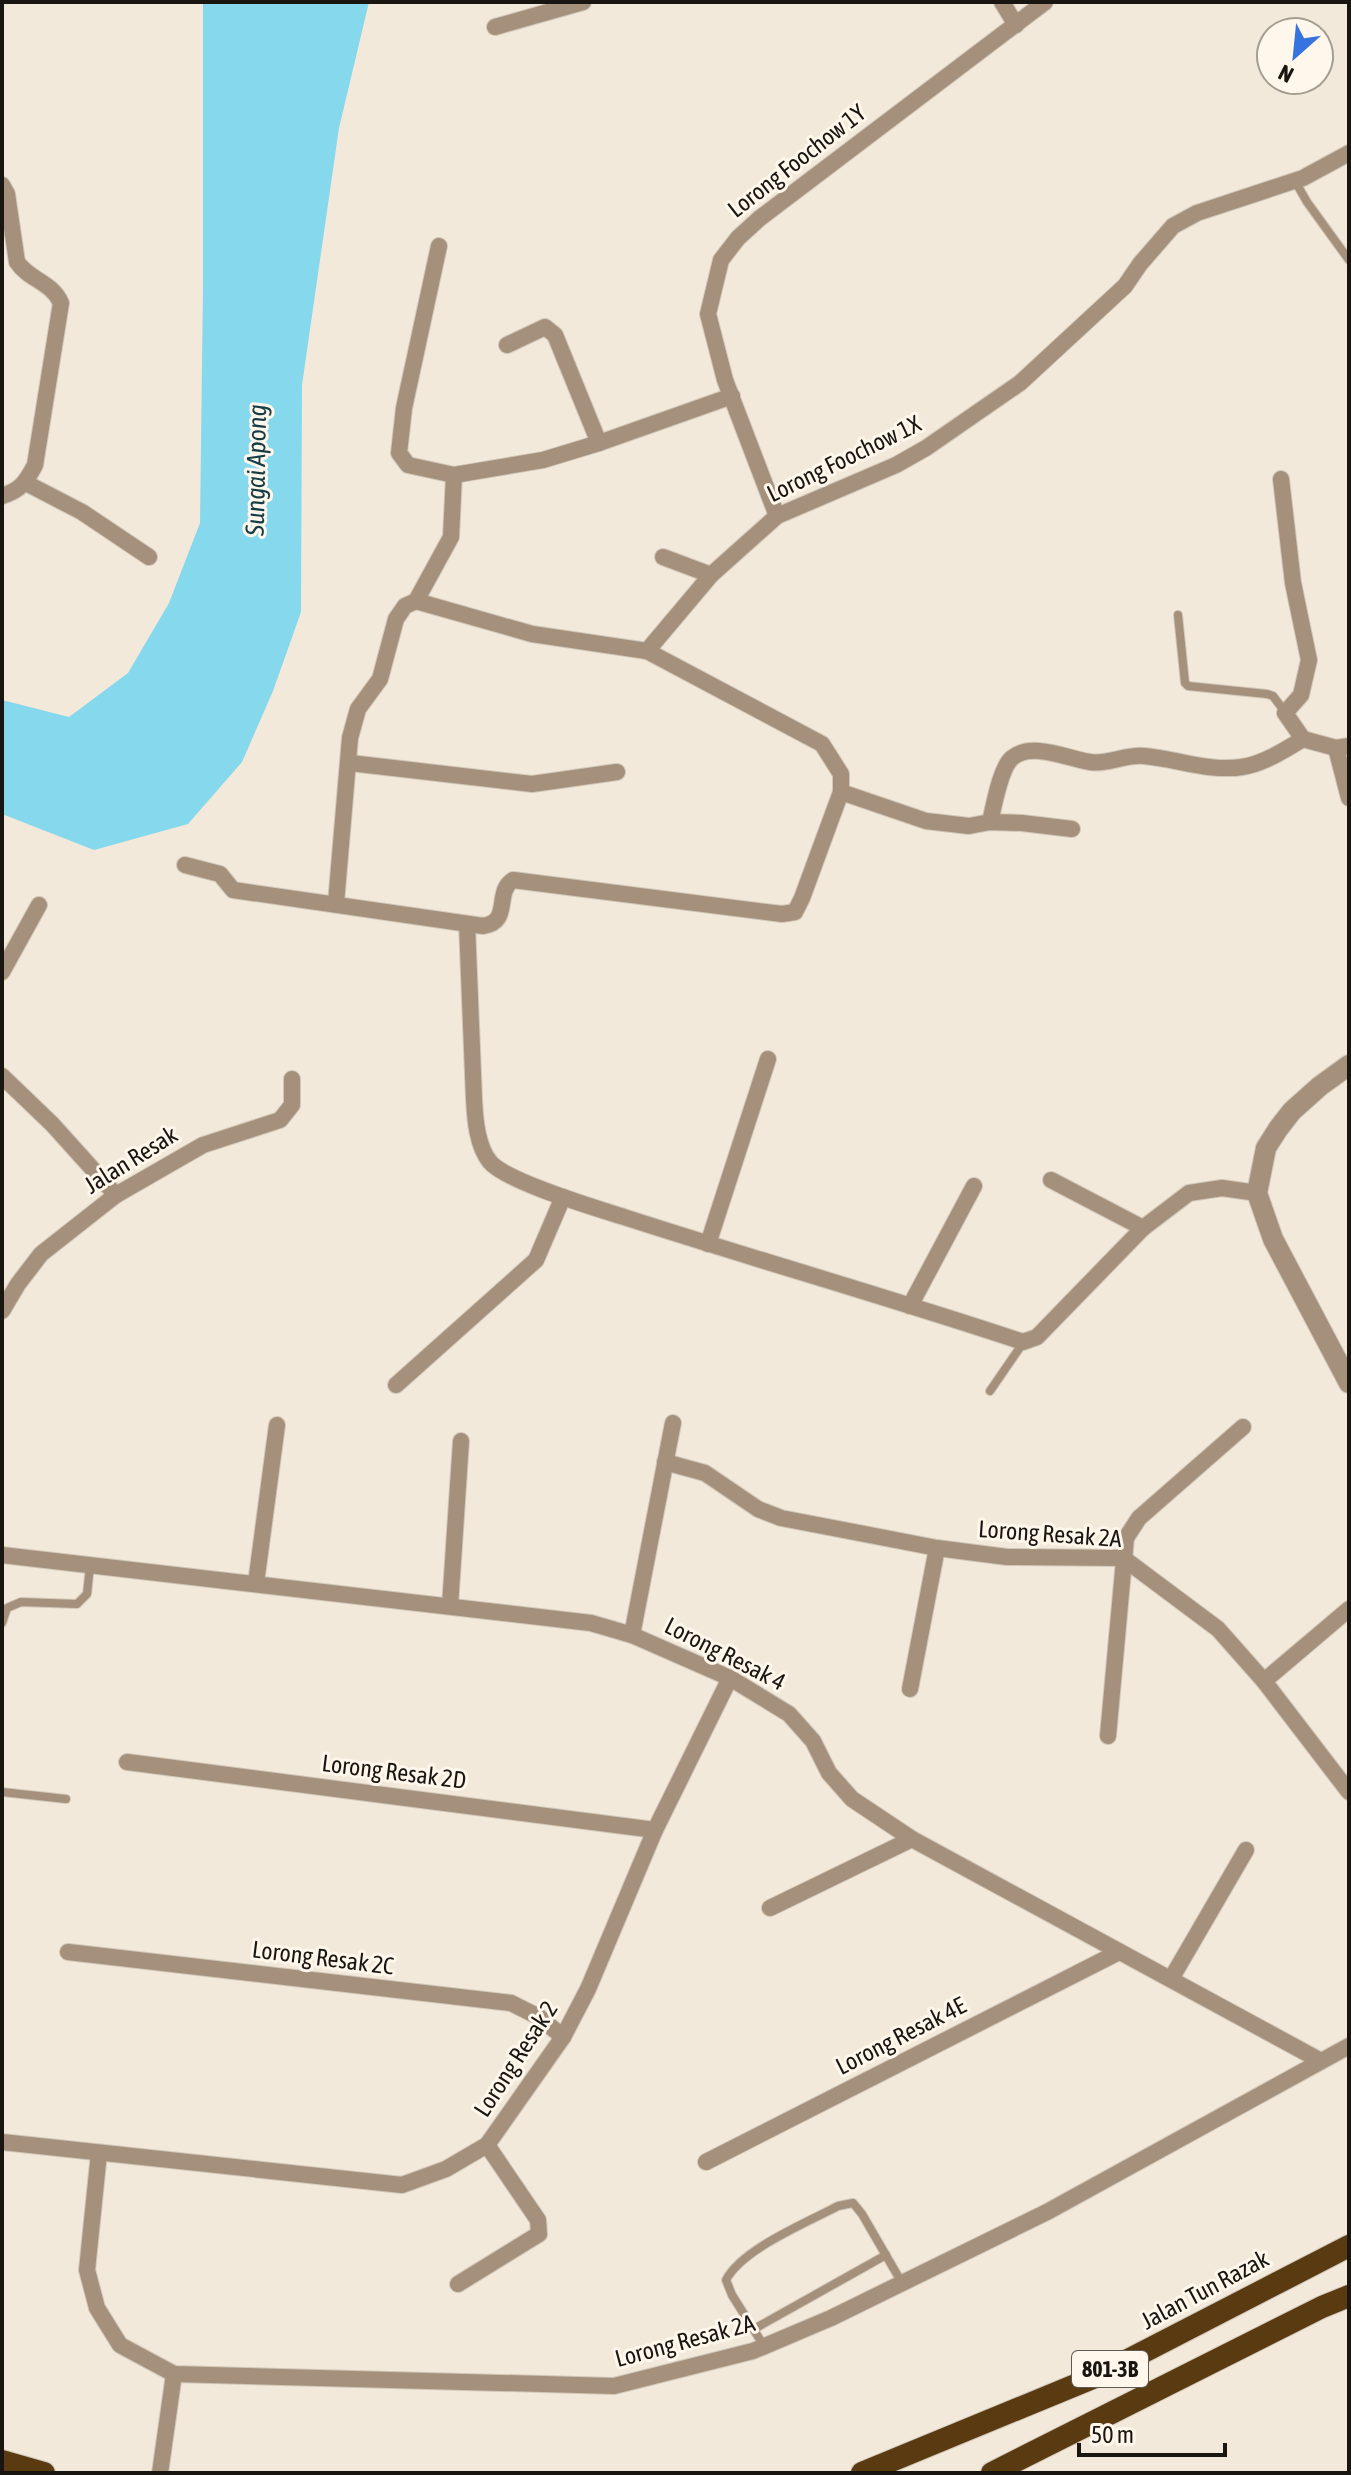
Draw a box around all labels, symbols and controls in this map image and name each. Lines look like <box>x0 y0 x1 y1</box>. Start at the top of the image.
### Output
north arrow <box>1255 16 1335 96</box>
text: N <box>1274 59 1298 88</box>
street label: Lorong Foochow 1Y <box>723 98 871 223</box>
water label: Sungai Apong <box>240 404 272 537</box>
street label: Lorong Foochow 1X <box>763 410 925 507</box>
street label: Jalan Resak <box>79 1120 183 1199</box>
street label: Lorong Resak 2A <box>977 1515 1123 1552</box>
street label: Lorong Resak 4 <box>660 1612 790 1696</box>
street label: Lorong Resak 2D <box>320 1749 468 1794</box>
street label: Lorong Resak 2C <box>251 1935 396 1980</box>
street label: Lorong Resak 4E <box>831 1991 970 2080</box>
street label: Lorong Resak 2 <box>468 1996 563 2121</box>
street label: Jalan Tun Razak <box>1136 2244 1274 2334</box>
street label: Lorong Resak 2A <box>612 2309 758 2372</box>
road number: 801-3B <box>1072 2351 1148 2387</box>
scale bar <box>1079 2407 1225 2457</box>
text: 50 m <box>1091 2421 1134 2448</box>

